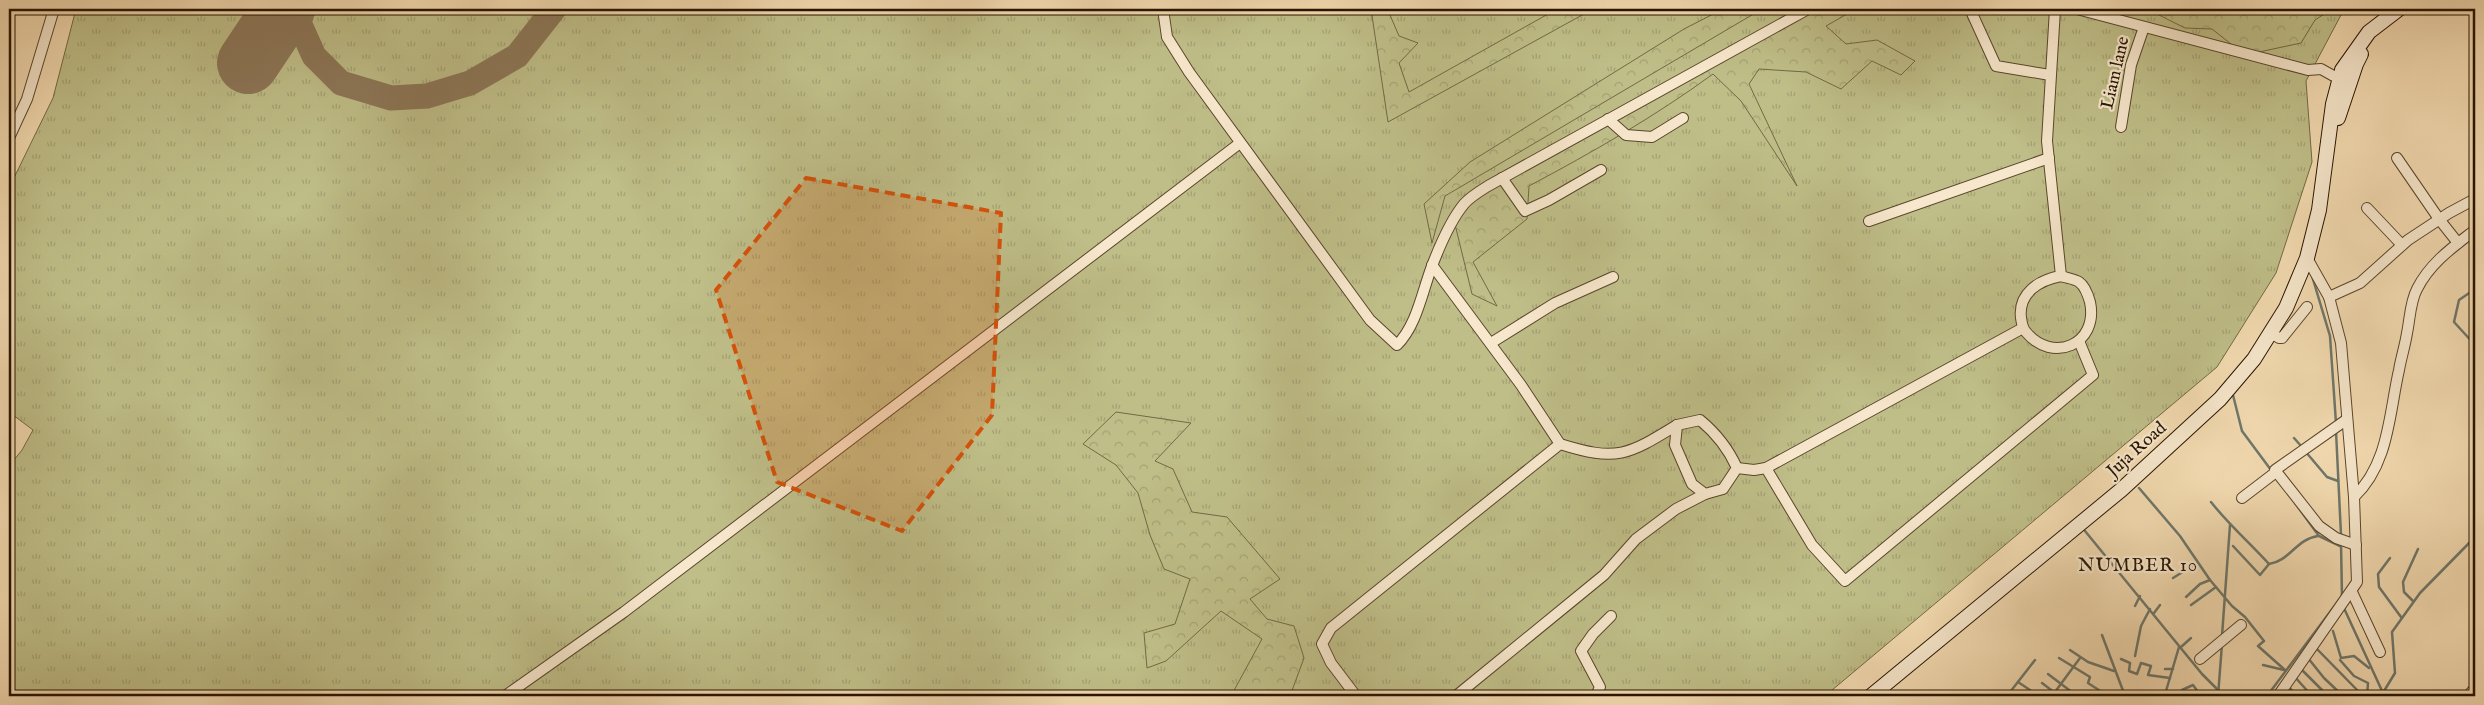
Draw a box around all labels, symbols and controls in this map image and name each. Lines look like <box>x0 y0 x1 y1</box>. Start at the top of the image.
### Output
street label: Liam lane <box>2096 34 2136 112</box>
street label: Juja Road <box>2101 417 2172 484</box>
district label: NUMBER 10 <box>2078 554 2198 578</box>

